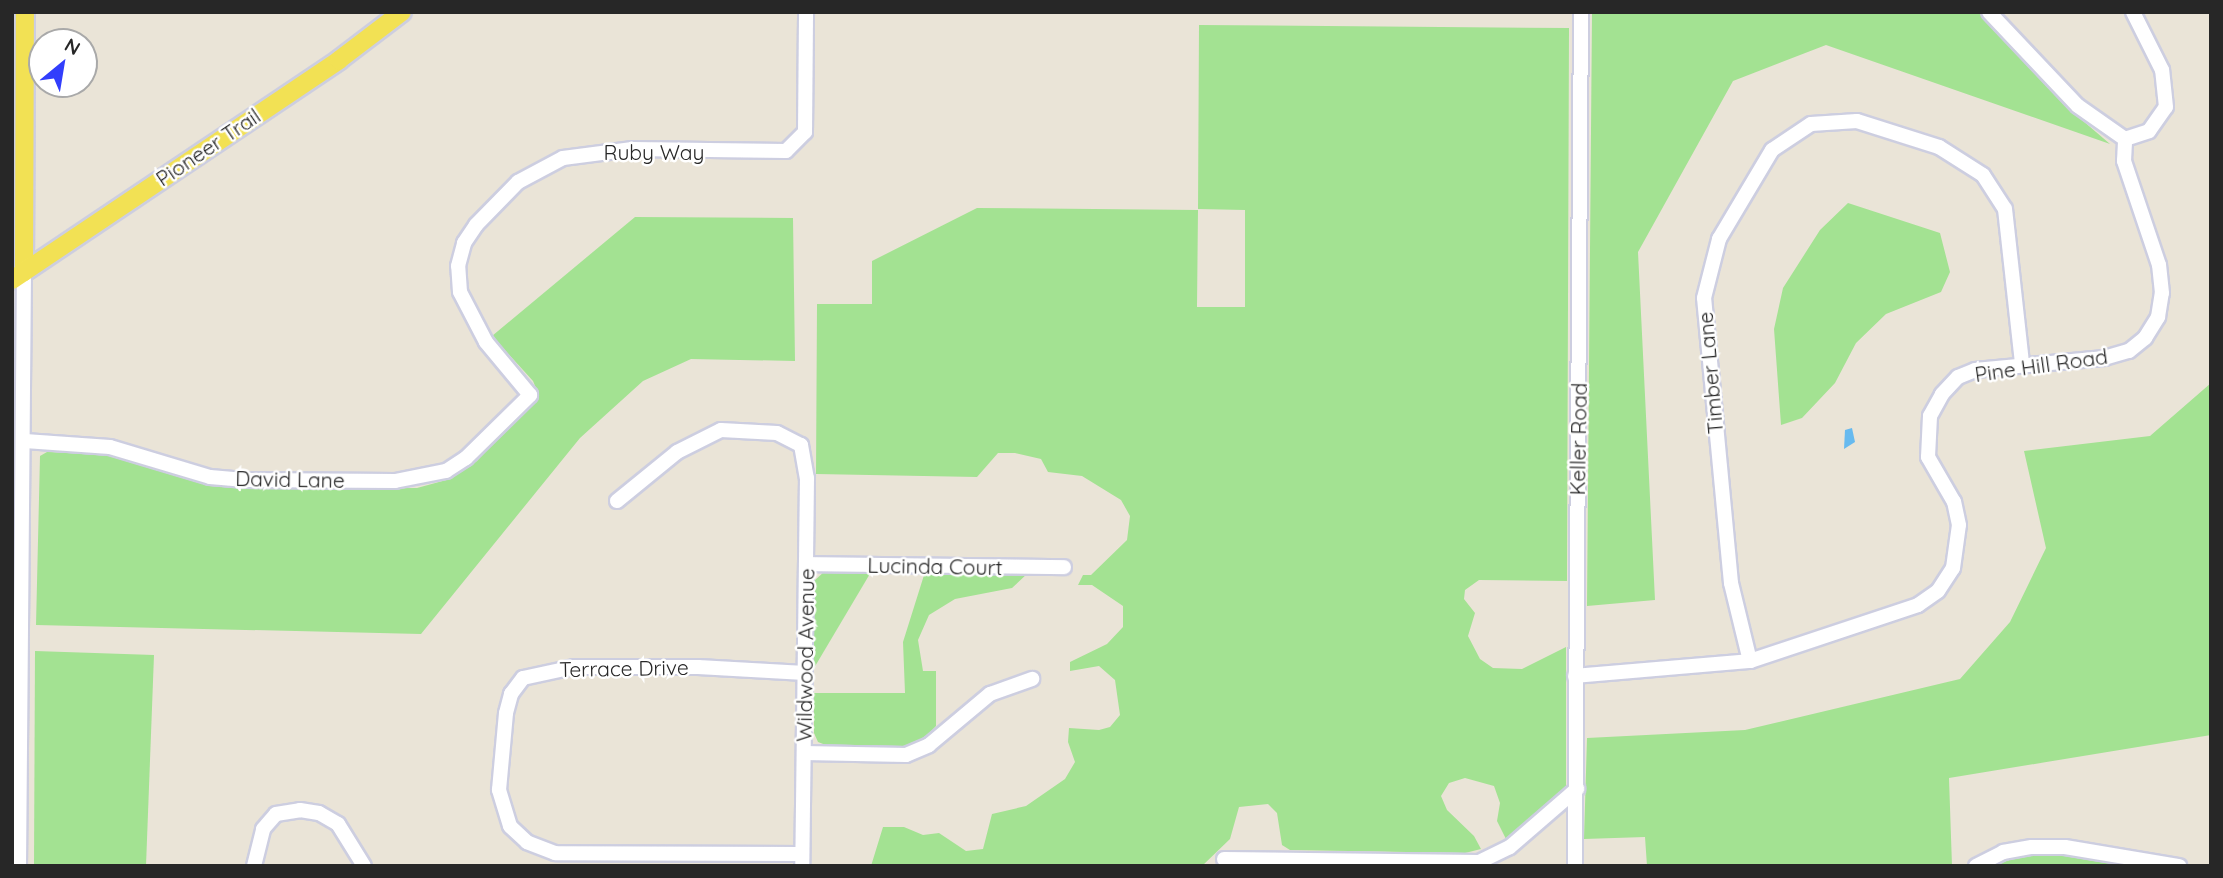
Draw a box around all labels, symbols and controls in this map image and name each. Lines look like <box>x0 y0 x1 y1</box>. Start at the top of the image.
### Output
north arrow <box>28 28 98 98</box>
text: N <box>60 33 85 60</box>
street label: Pioneer Trail <box>151 103 265 191</box>
street label: Ruby Way <box>604 139 704 165</box>
street label: Timber Lane <box>1692 311 1728 435</box>
street label: Pine Hill Road <box>1973 343 2109 387</box>
street label: Keller Road <box>1564 382 1592 496</box>
street label: David Lane <box>235 465 345 493</box>
street label: Lucinda Court <box>867 552 1003 580</box>
street label: Wildwood Avenue <box>791 568 819 742</box>
street label: Terrace Drive <box>559 654 689 682</box>

